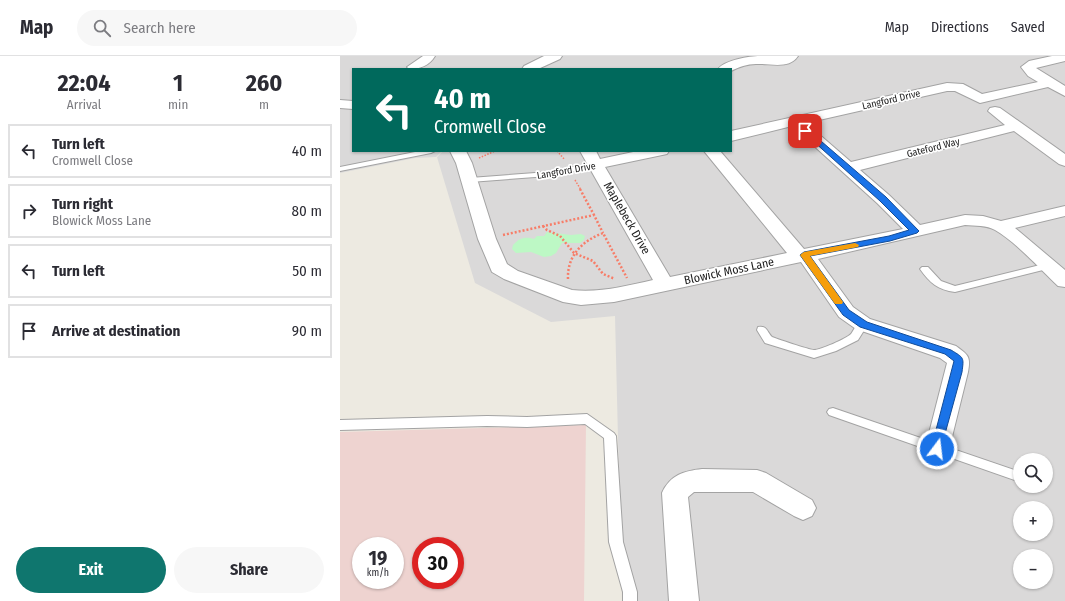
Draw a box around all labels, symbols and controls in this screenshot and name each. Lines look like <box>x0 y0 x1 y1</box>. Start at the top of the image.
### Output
search box <box>77 10 357 46</box>
text: Map <box>20 16 53 39</box>
icon: search <box>91 17 113 39</box>
text: Search here <box>123 19 196 37</box>
text: Map <box>885 19 909 36</box>
text: Directions <box>931 19 989 36</box>
text: Saved <box>1011 19 1045 36</box>
text: 22:04 <box>57 69 111 97</box>
text: 1 <box>173 69 183 97</box>
text: 260 <box>246 69 282 97</box>
text: 40 m <box>434 82 491 115</box>
icon: left <box>368 84 420 136</box>
street label: Langford Drive <box>861 87 922 113</box>
text: Arrival <box>67 97 101 112</box>
text: min <box>168 97 188 112</box>
text: m <box>259 97 269 112</box>
pin <box>788 114 822 148</box>
text: Cromwell Close <box>434 116 546 138</box>
icon: arrive <box>794 120 816 142</box>
text: Turn left <box>52 135 105 153</box>
street label: Gateford Way <box>905 135 962 160</box>
icon: left <box>18 140 40 162</box>
text: 40 m <box>292 142 322 160</box>
text: Cromwell Close <box>52 153 133 168</box>
street label: Langford Drive <box>536 160 597 182</box>
street label: Maplebeck Drive <box>601 179 653 257</box>
text: Turn right <box>52 195 113 213</box>
icon: right <box>18 200 40 222</box>
text: 80 m <box>292 202 322 220</box>
text: Blowick Moss Lane <box>52 213 151 228</box>
street label: Blowick Moss Lane <box>683 255 775 287</box>
icon: left <box>18 260 40 282</box>
text: Turn left <box>52 262 105 280</box>
text: 50 m <box>292 262 322 280</box>
icon: arrive <box>18 320 40 342</box>
text: Arrive at destination <box>52 322 180 340</box>
text: 90 m <box>292 322 322 340</box>
position arrow <box>916 428 958 470</box>
map controls <box>1013 453 1053 589</box>
button: search <box>1013 453 1053 493</box>
button: + <box>1013 501 1053 541</box>
speed limit sign: 30 <box>412 537 464 589</box>
text: 19 <box>369 546 387 570</box>
button: Exit <box>16 547 166 593</box>
button: Share <box>174 547 324 593</box>
button: − <box>1013 549 1053 589</box>
text: km/h <box>367 567 389 579</box>

